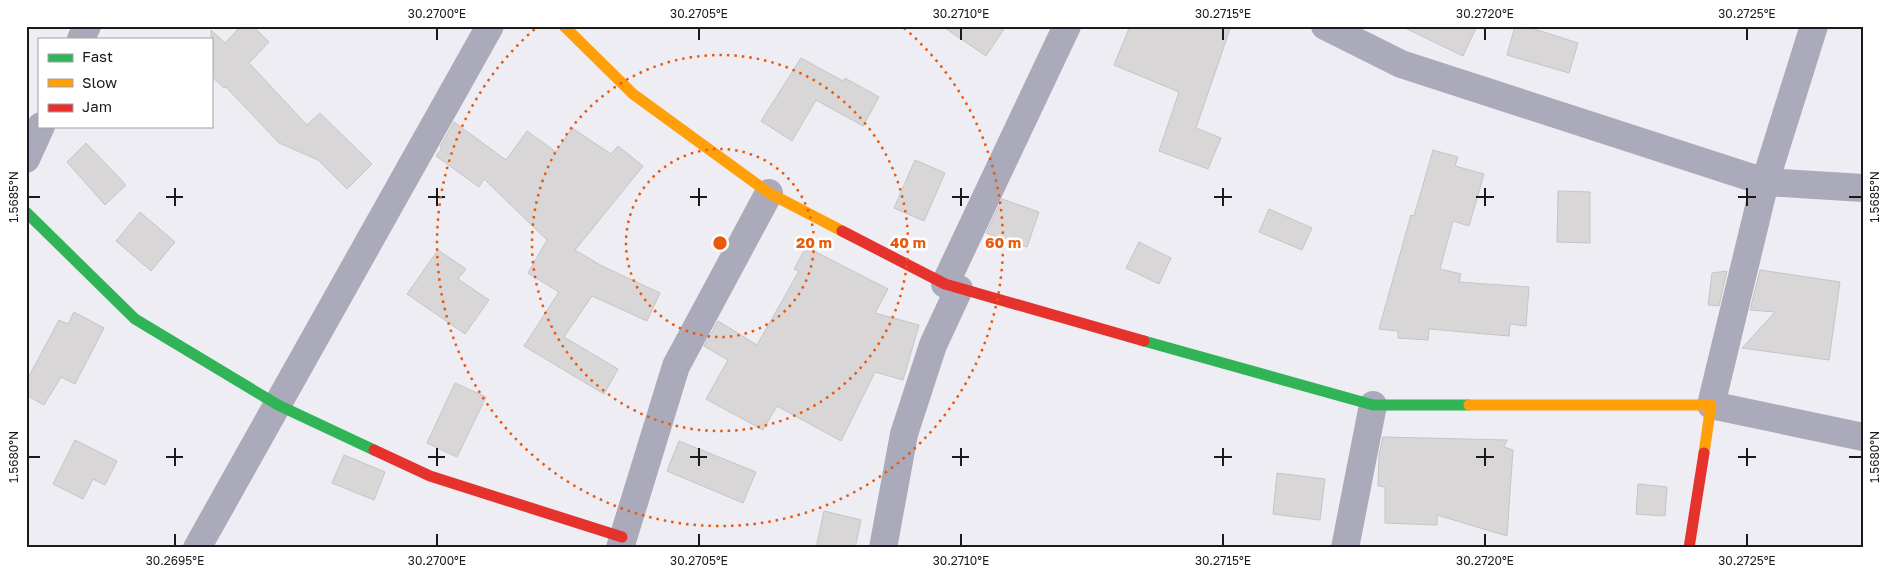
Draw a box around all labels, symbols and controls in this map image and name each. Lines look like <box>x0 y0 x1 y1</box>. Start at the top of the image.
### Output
text: 30.2700°E <box>408 6 466 21</box>
text: 30.2705°E <box>670 6 728 21</box>
text: 30.2710°E <box>933 6 989 21</box>
text: 30.2715°E <box>1195 6 1251 21</box>
text: 30.2720°E <box>1456 6 1514 21</box>
text: 30.2725°E <box>1718 6 1776 21</box>
legend <box>38 38 212 128</box>
text: Fast <box>82 47 113 65</box>
text: Slow <box>82 73 117 91</box>
text: Jam <box>82 97 112 115</box>
text: 1.5685°N <box>6 171 21 223</box>
text: 1.5685°N <box>1867 171 1882 223</box>
text: 20 m <box>796 233 832 251</box>
text: 40 m <box>890 233 926 251</box>
text: 60 m <box>985 233 1021 251</box>
centre of rings <box>711 234 729 252</box>
text: 1.5680°N <box>6 431 21 483</box>
text: 1.5680°N <box>1867 431 1882 483</box>
text: 30.2695°E <box>146 553 204 568</box>
text: 30.2700°E <box>408 553 466 568</box>
text: 30.2705°E <box>670 553 728 568</box>
text: 30.2710°E <box>933 553 989 568</box>
text: 30.2715°E <box>1195 553 1251 568</box>
text: 30.2720°E <box>1456 553 1514 568</box>
text: 30.2725°E <box>1718 553 1776 568</box>

